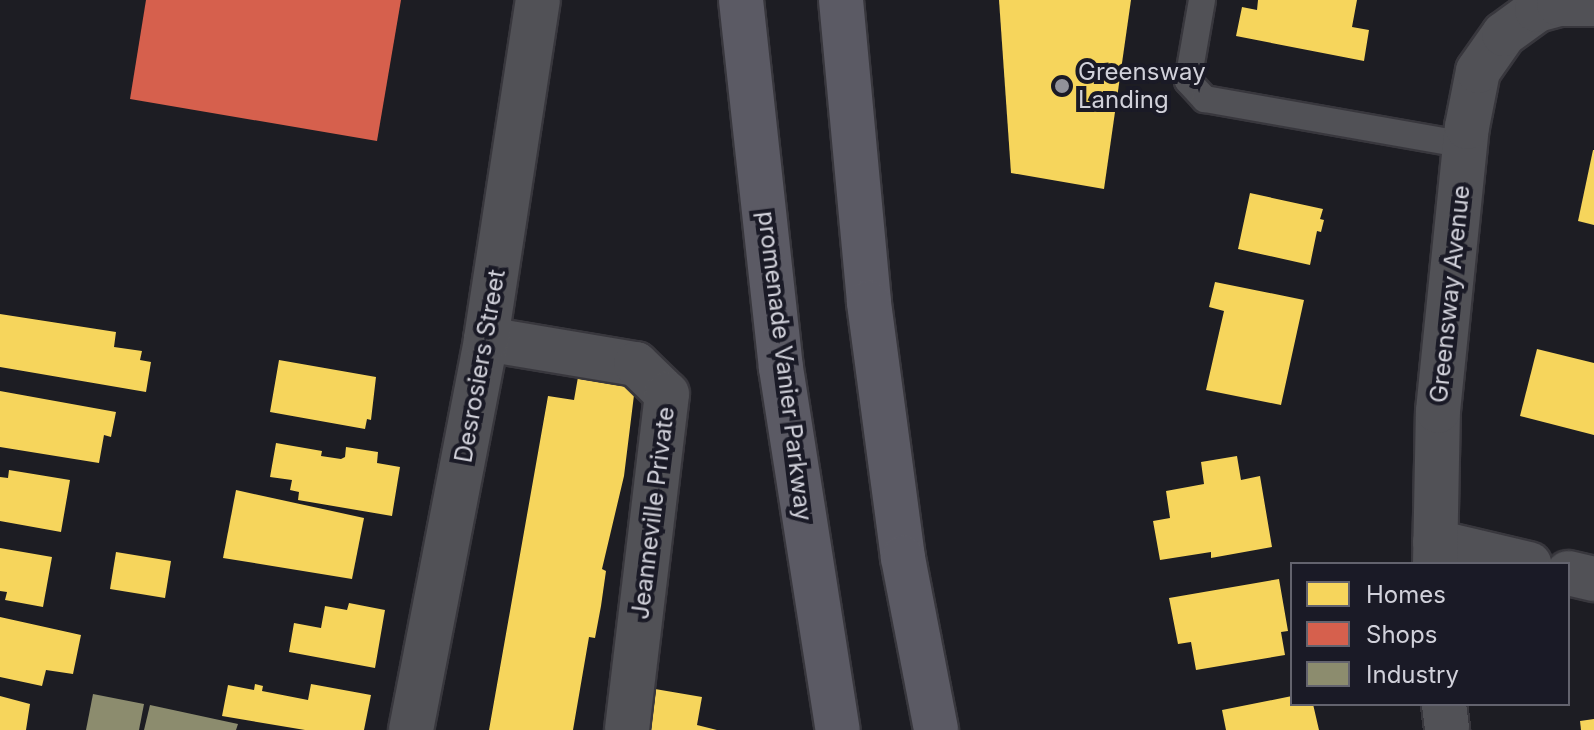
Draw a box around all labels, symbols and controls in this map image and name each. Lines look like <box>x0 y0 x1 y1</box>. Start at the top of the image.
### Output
place label: Greensway Landing <box>1078 58 1206 114</box>
marker: Greensway Landing <box>1053 77 1071 95</box>
street label: Greensway Avenue <box>1424 184 1476 404</box>
street label: promenade Vanier Parkway <box>752 209 818 523</box>
street label: Desrosiers Street <box>449 267 511 465</box>
street label: Jeanneville Private <box>626 405 680 621</box>
legend <box>1290 562 1570 706</box>
text: Homes <box>1366 580 1446 609</box>
text: Shops <box>1366 620 1437 649</box>
text: Industry <box>1366 660 1459 689</box>

